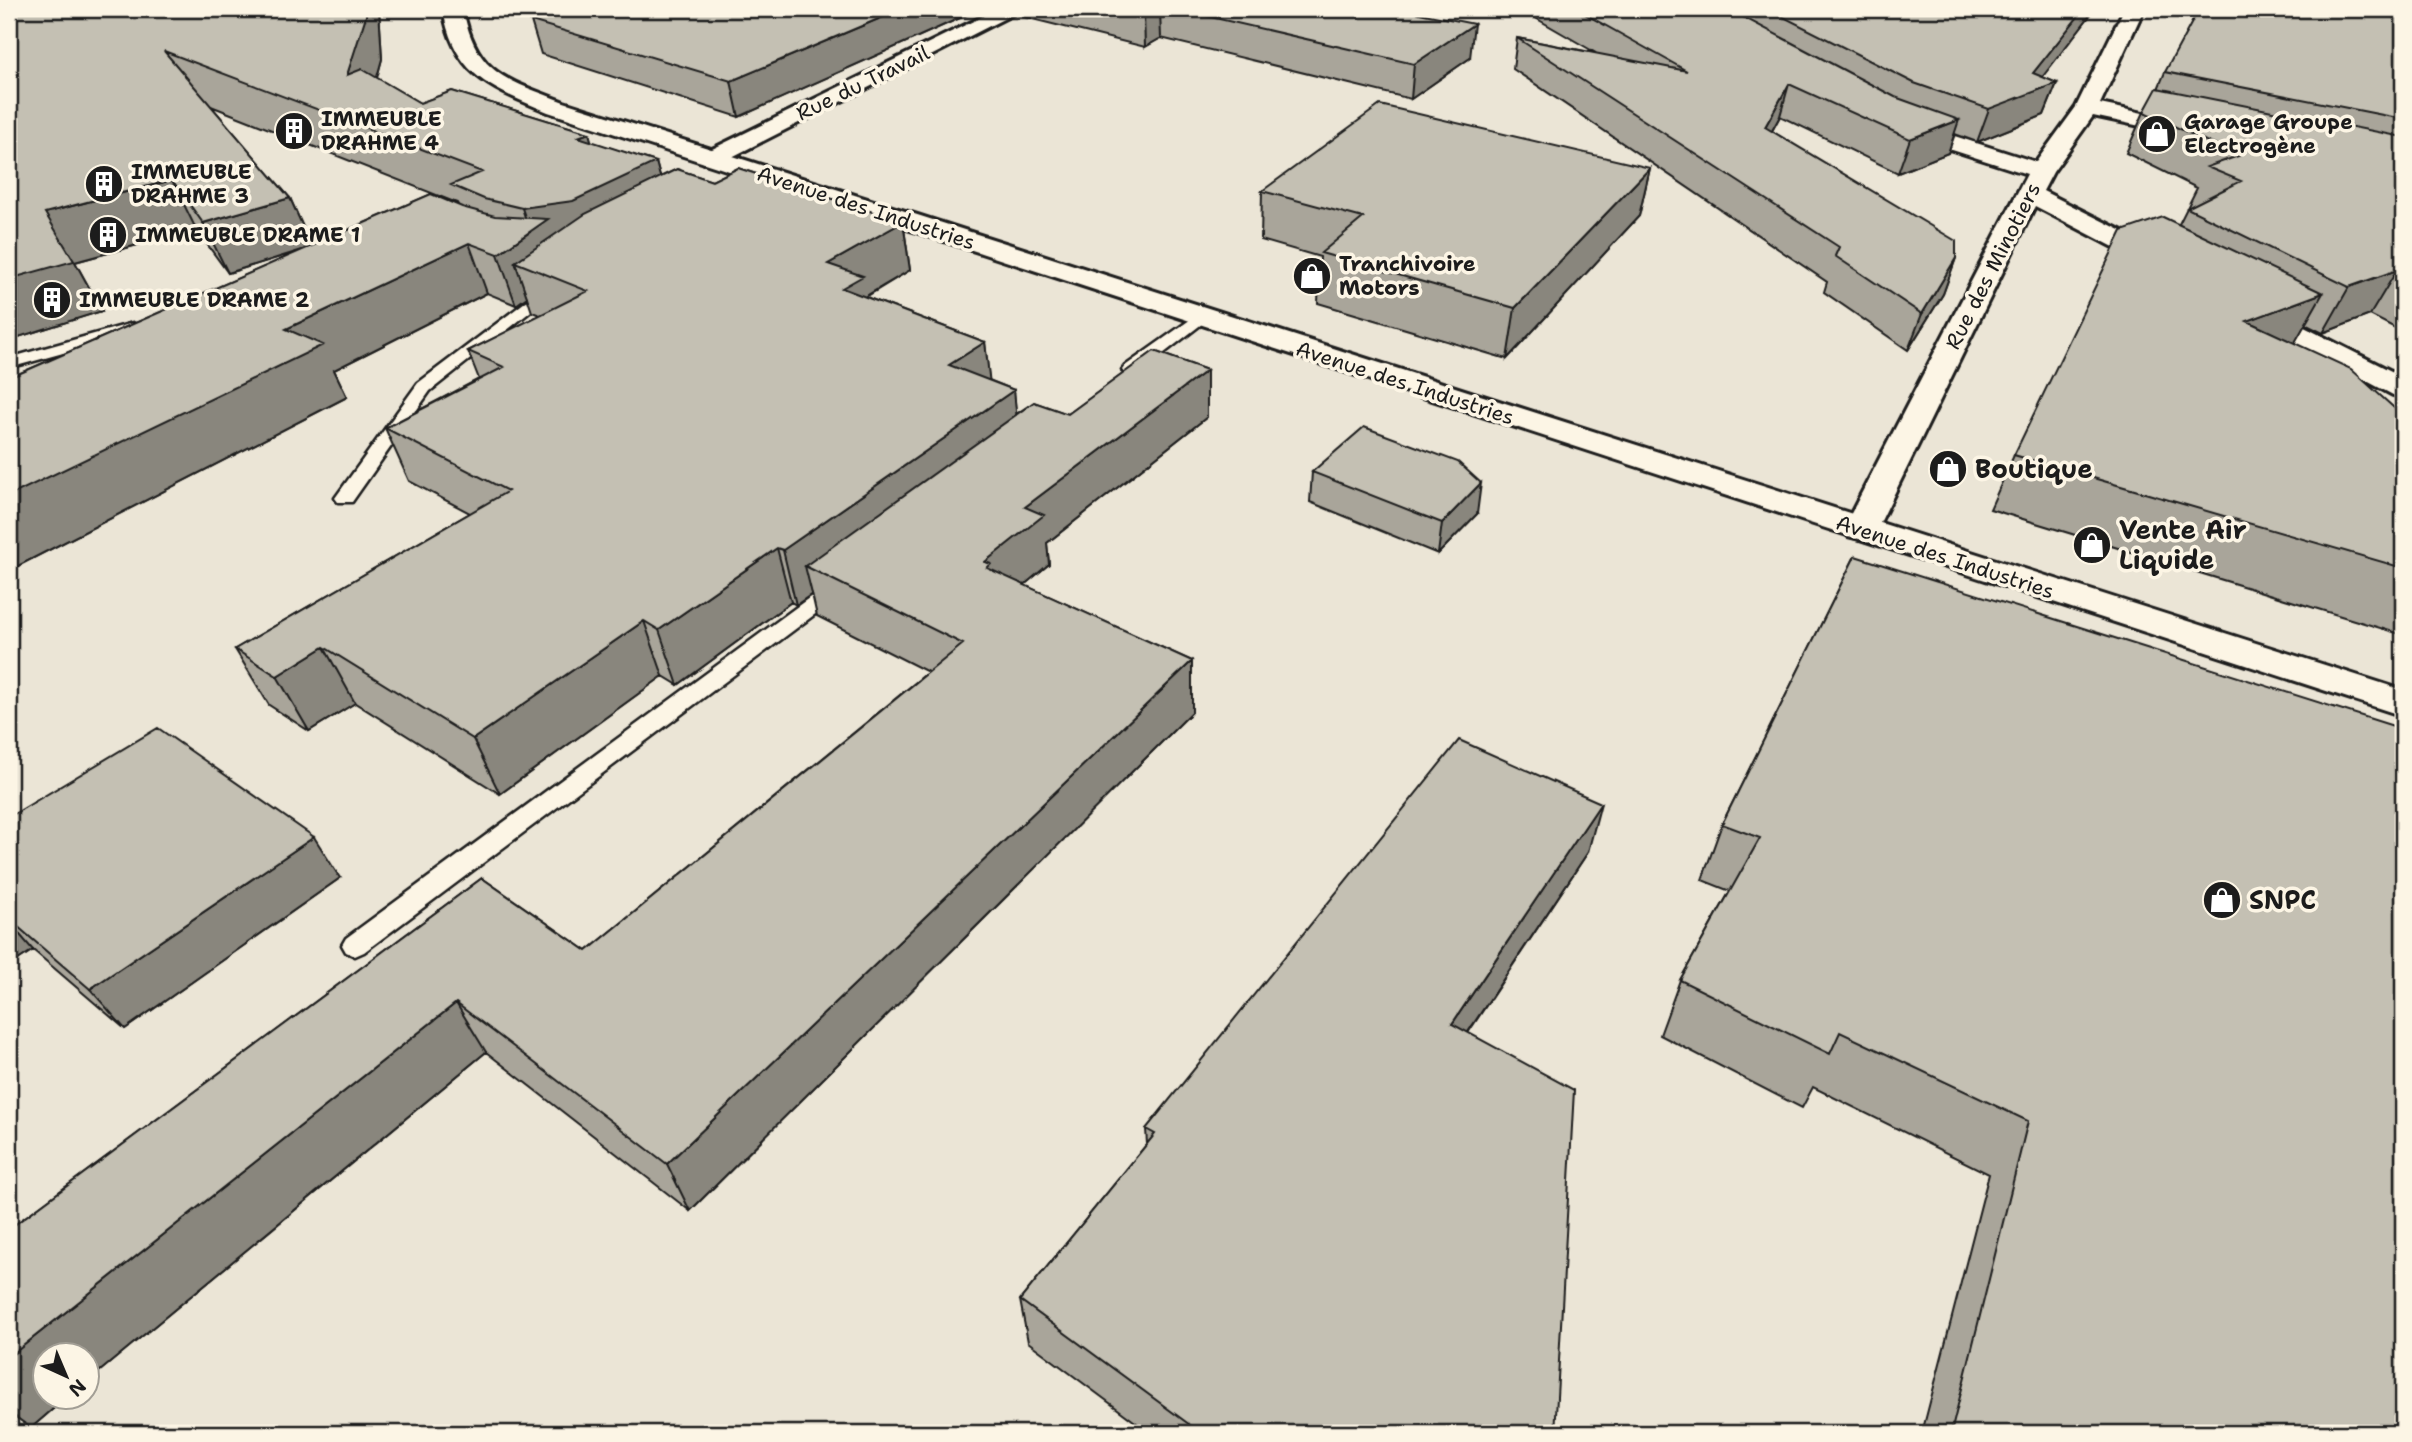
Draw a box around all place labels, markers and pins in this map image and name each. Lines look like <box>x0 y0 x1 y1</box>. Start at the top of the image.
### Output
place label: IMMEUBLE DRAHME 4 <box>321 105 442 157</box>
place label: Garage Groupe Electrogène <box>2184 108 2353 160</box>
building icon: IMMEUBLE DRAHME 4 <box>273 110 315 152</box>
shop icon: Garage Groupe Electrogène <box>2136 113 2178 155</box>
place label: IMMEUBLE DRAHME 3 <box>131 158 252 210</box>
building icon: IMMEUBLE DRAHME 3 <box>83 163 125 205</box>
building icon: IMMEUBLE DRAME 1 <box>87 214 129 256</box>
place label: IMMEUBLE DRAME 1 <box>135 221 360 249</box>
place label: Tranchivoire Motors <box>1339 250 1476 302</box>
shop icon: Tranchivoire Motors <box>1291 255 1333 297</box>
building icon: IMMEUBLE DRAME 2 <box>31 279 73 321</box>
place label: IMMEUBLE DRAME 2 <box>79 286 310 314</box>
shop icon: Boutique <box>1927 448 1969 490</box>
place label: Boutique <box>1975 451 2093 486</box>
place label: Vente Air Liquide <box>2119 512 2247 577</box>
shop icon: Vente Air Liquide <box>2071 524 2113 566</box>
shop icon: SNPC <box>2201 879 2243 921</box>
place label: SNPC <box>2249 882 2316 917</box>

